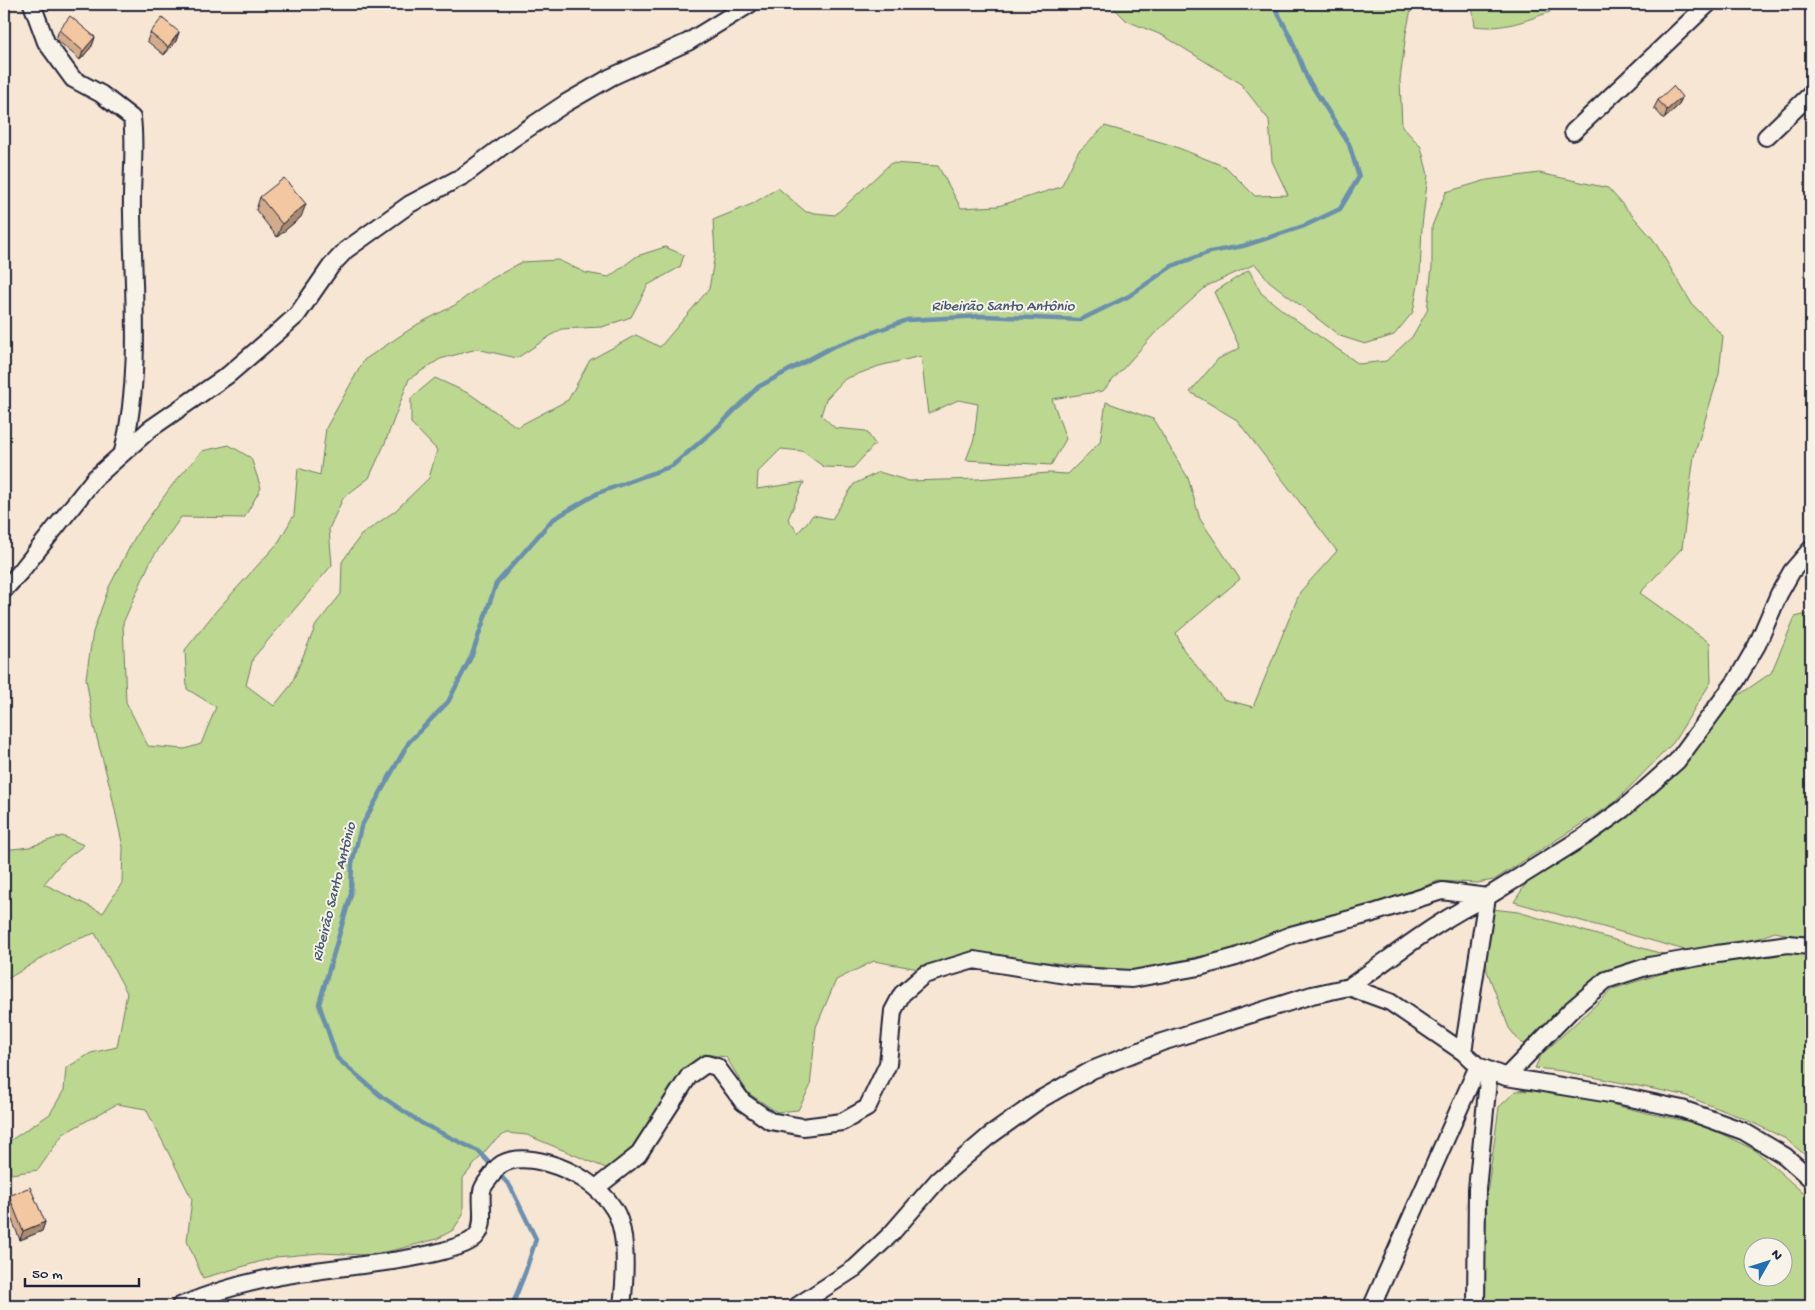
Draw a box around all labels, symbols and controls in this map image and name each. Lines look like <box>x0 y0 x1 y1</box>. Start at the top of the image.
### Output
water label: Ribeirão Santo Antônio <box>932 298 1076 316</box>
water label: Ribeirão Santo Antônio <box>309 819 361 964</box>
north arrow <box>1742 1238 1792 1288</box>
text: N <box>1767 1246 1786 1264</box>
scale bar <box>25 1255 139 1287</box>
text: 50 m <box>32 1266 63 1284</box>

